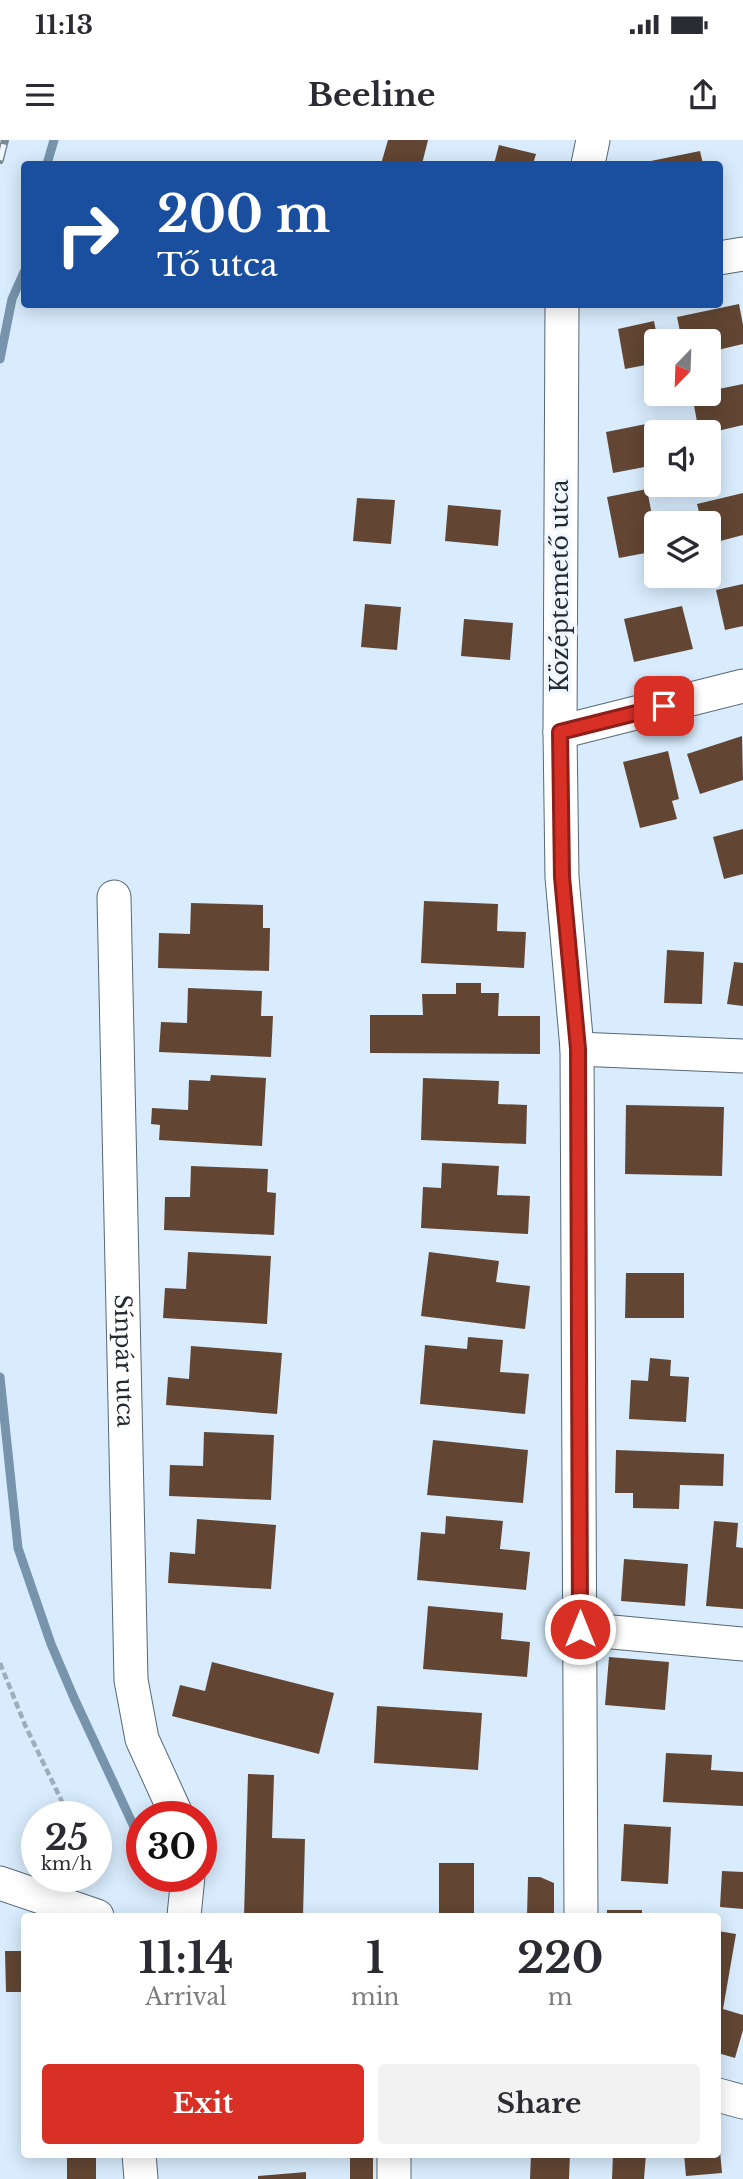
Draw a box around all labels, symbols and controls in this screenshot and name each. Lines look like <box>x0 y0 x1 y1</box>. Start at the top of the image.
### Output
text: 11:13 <box>35 9 93 41</box>
text: Beeline <box>308 75 435 115</box>
icon: menu <box>21 76 59 114</box>
icon: share <box>684 76 722 114</box>
text: 200 m <box>157 184 330 245</box>
icon: right <box>42 189 133 280</box>
text: Tő utca <box>157 245 278 285</box>
north arrow <box>644 329 721 406</box>
map controls <box>644 329 721 588</box>
button: sound <box>644 420 721 497</box>
street label: Középtemető utca <box>546 479 574 693</box>
button: layers <box>644 511 721 588</box>
pin <box>634 676 694 736</box>
icon: arrive <box>645 687 683 725</box>
street label: Sínpár utca <box>109 1294 140 1428</box>
position arrow <box>543 1592 617 1666</box>
speed limit sign: 30 <box>126 1801 217 1892</box>
text: 25 <box>45 1816 88 1859</box>
text: km/h <box>41 1853 92 1875</box>
text: 11:14 <box>139 1932 233 1984</box>
text: 1 <box>366 1932 384 1984</box>
text: 220 <box>517 1932 603 1984</box>
text: Arrival <box>145 1983 227 2011</box>
text: min <box>351 1983 399 2011</box>
text: m <box>548 1983 573 2011</box>
button: Exit <box>42 2064 364 2144</box>
button: Share <box>378 2064 700 2144</box>

